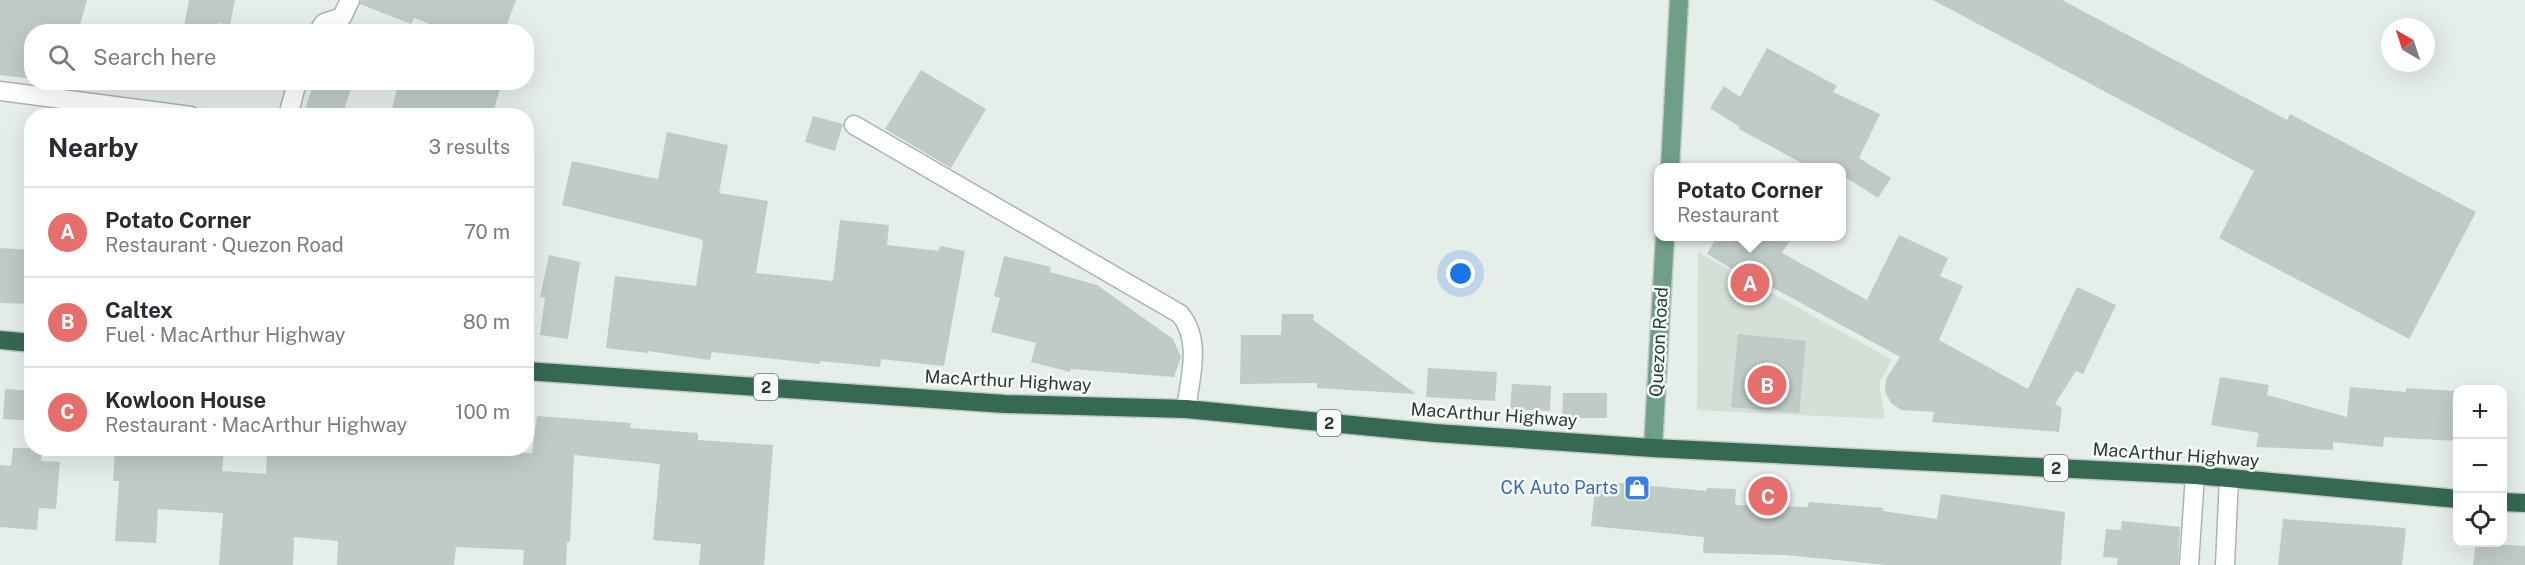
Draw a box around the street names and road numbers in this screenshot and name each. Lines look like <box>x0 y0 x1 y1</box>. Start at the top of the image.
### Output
street label: Quezon Road <box>1645 286 1672 397</box>
street label: MacArthur Highway <box>924 366 1092 395</box>
road number: 2 <box>754 374 778 400</box>
street label: MacArthur Highway <box>1410 398 1578 431</box>
road number: 2 <box>1317 410 1341 436</box>
street label: MacArthur Highway <box>2092 438 2260 471</box>
road number: 2 <box>2044 455 2068 481</box>

